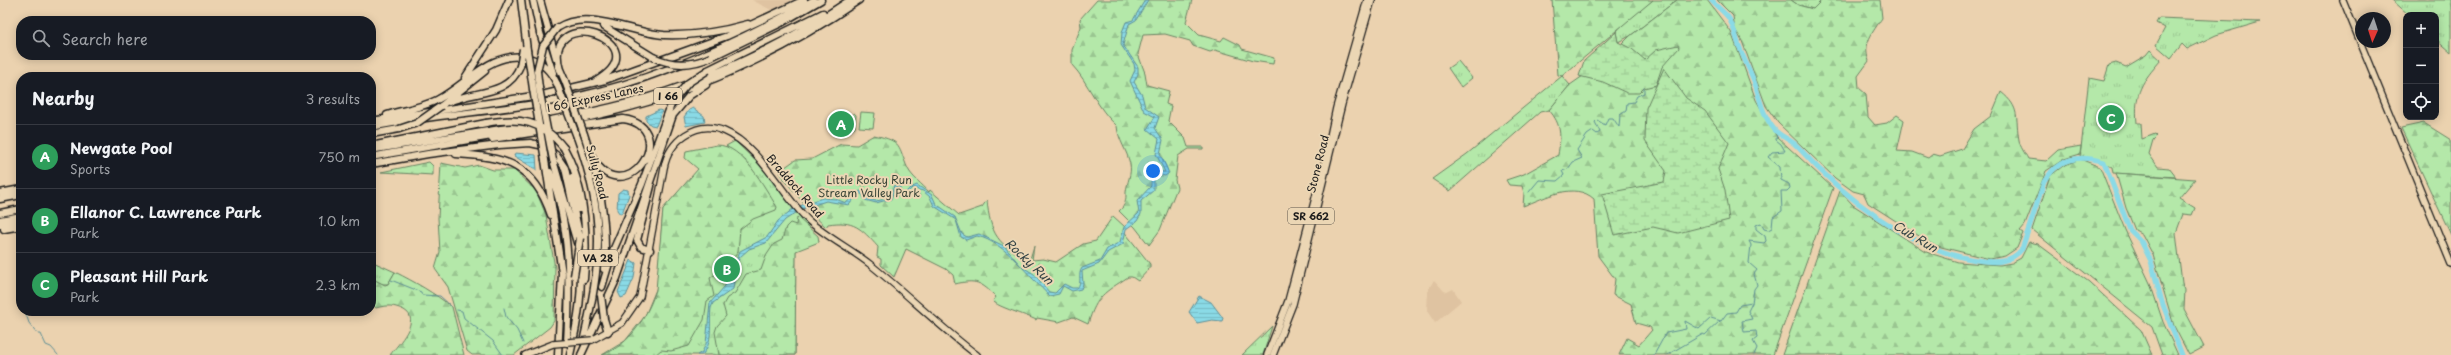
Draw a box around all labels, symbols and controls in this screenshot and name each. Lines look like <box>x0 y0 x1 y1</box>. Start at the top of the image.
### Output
north arrow <box>2355 12 2391 48</box>
map controls <box>2403 12 2439 120</box>
button: + <box>2403 12 2439 48</box>
search box <box>16 16 376 60</box>
icon: search <box>30 27 52 49</box>
text: Search here <box>62 27 148 50</box>
button: − <box>2403 48 2439 84</box>
street label: I 66 Express Lanes <box>545 79 645 116</box>
button: locate <box>2403 84 2439 120</box>
text: Nearby <box>32 85 94 111</box>
road number: I 66 <box>654 88 682 104</box>
text: 3 results <box>306 89 360 108</box>
pin: C <box>2098 103 2124 133</box>
pin: A <box>828 109 854 139</box>
street label: Stone Road <box>1302 133 1333 195</box>
text: Newgate Pool <box>70 136 172 159</box>
street label: Sully Road <box>582 143 613 201</box>
text: A <box>40 147 50 166</box>
text: 750 m <box>319 147 360 166</box>
street label: Braddock Road <box>763 150 828 221</box>
text: Sports <box>70 159 110 178</box>
your location <box>1143 161 1163 181</box>
park label: Little Rocky Run Stream Valley Park <box>818 171 920 201</box>
text: Ellanor C. Lawrence Park <box>70 200 262 223</box>
road number: SR 662 <box>1288 208 1334 224</box>
text: B <box>41 211 49 230</box>
text: 1.0 km <box>319 211 360 230</box>
water label: Cub Run <box>1890 216 1942 257</box>
text: Park <box>70 223 99 242</box>
water label: Rocky Run <box>1001 234 1058 289</box>
road number: VA 28 <box>578 250 618 266</box>
pin: B <box>714 254 740 284</box>
text: Pleasant Hill Park <box>70 264 208 287</box>
text: C <box>40 275 50 294</box>
text: 2.3 km <box>315 275 360 294</box>
text: Park <box>70 287 99 306</box>

